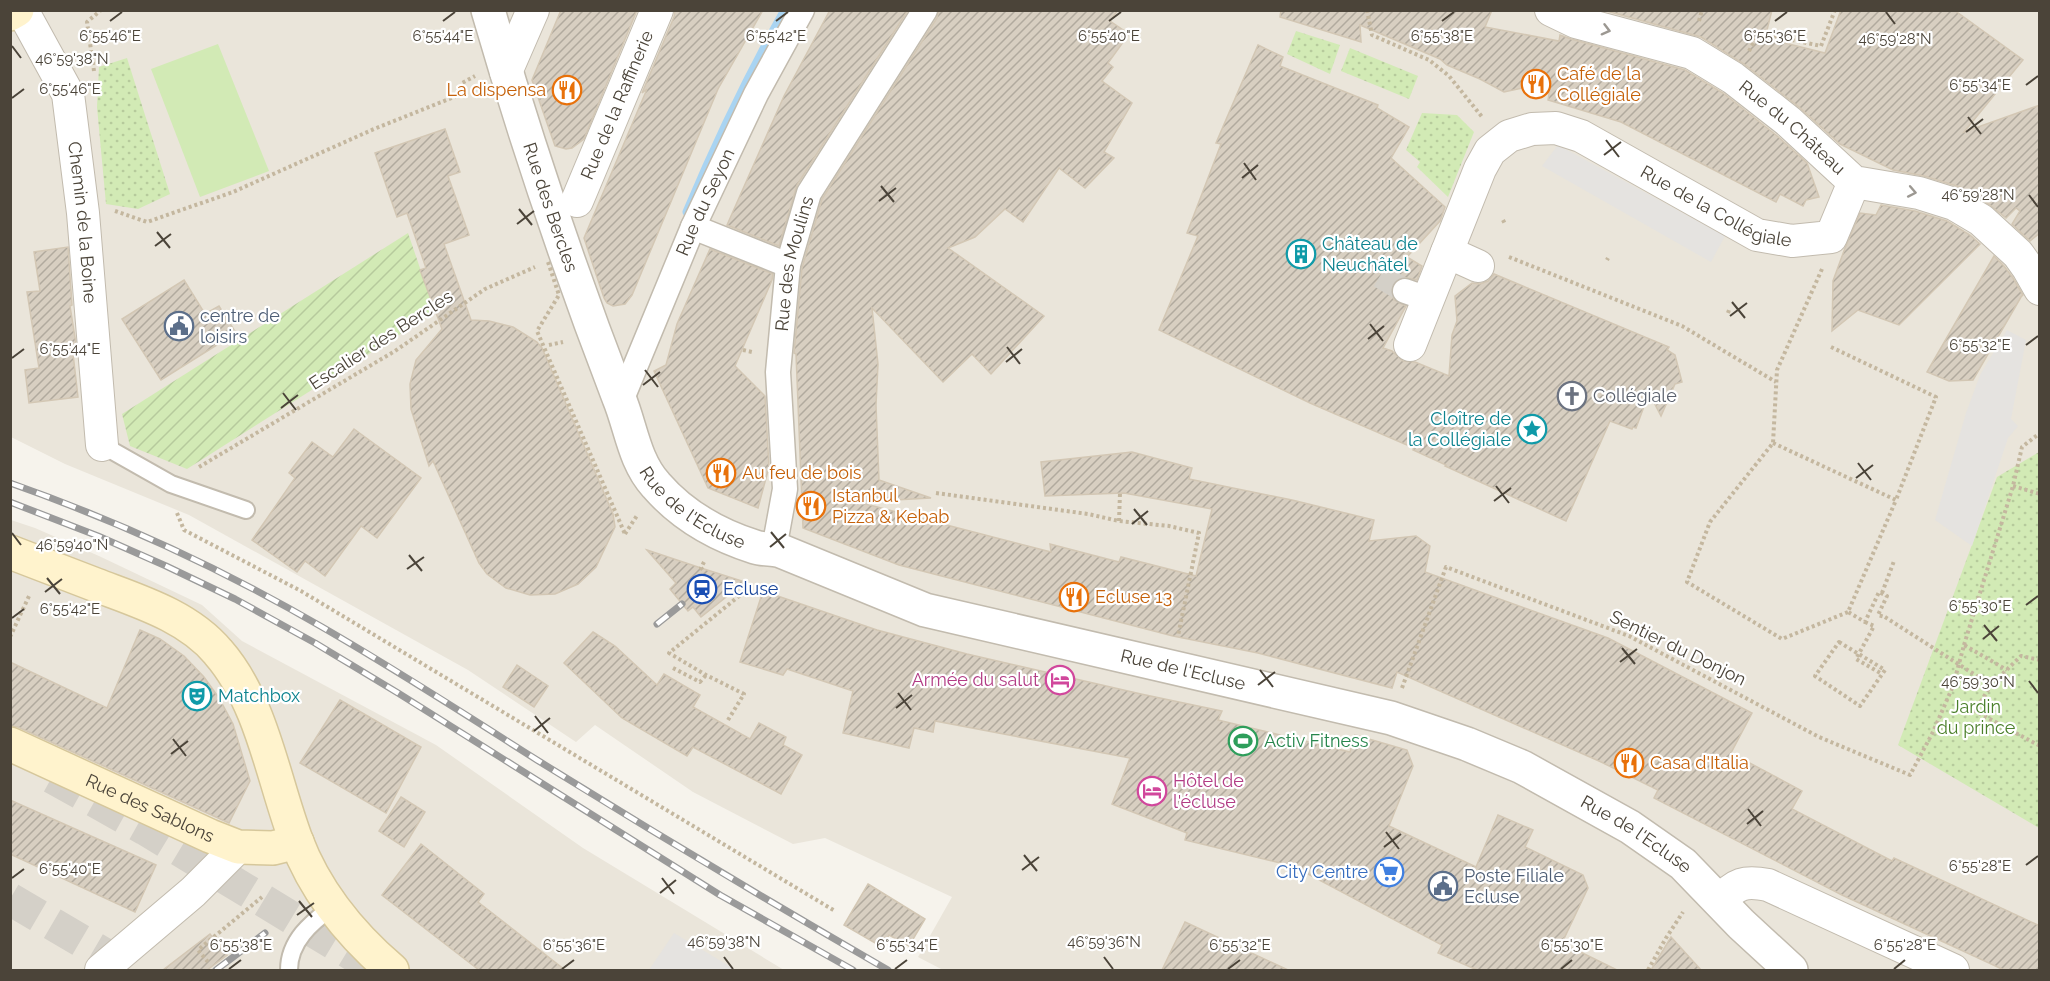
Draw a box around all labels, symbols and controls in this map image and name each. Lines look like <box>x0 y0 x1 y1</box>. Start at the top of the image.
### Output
one-way arrow <box>1600 23 1611 35</box>
text: 6°55'46"E <box>79 27 141 45</box>
text: 6°55'44"E <box>413 27 473 45</box>
street label: Rue de la Raffinerie <box>576 27 657 183</box>
text: 6°55'42"E <box>746 27 806 45</box>
text: 6°55'40"E <box>1078 27 1140 45</box>
text: 6°55'38"E <box>1411 27 1473 45</box>
text: 6°55'36"E <box>1744 27 1806 45</box>
text: 46°59'28"N <box>1858 30 1932 48</box>
text: 46°59'38"N <box>35 50 109 68</box>
place label: Café de la Collégiale <box>1557 63 1641 105</box>
restaurant icon: Café de la Collégiale <box>1520 68 1552 100</box>
restaurant icon: La dispensa <box>551 74 583 106</box>
street label: Rue du Château <box>1735 76 1850 179</box>
text: 6°55'34"E <box>1949 76 2011 94</box>
place label: La dispensa <box>447 79 546 100</box>
text: 6°55'46"E <box>39 80 101 98</box>
street label: Chemin de la Boine <box>64 140 101 304</box>
street label: Rue des Bercles <box>519 140 583 275</box>
street label: Rue du Seyon <box>671 145 739 259</box>
street label: Rue de la Collégiale <box>1637 161 1794 251</box>
one-way arrow <box>1907 185 1917 198</box>
text: 46°59'28"N <box>1941 186 2015 204</box>
street label: Rue des Moulins <box>771 193 818 332</box>
place label: Château de Neuchâtel <box>1322 233 1418 275</box>
building icon: Château de Neuchâtel <box>1285 238 1317 270</box>
street label: Escalier des Bercles <box>305 285 457 394</box>
place label: centre de loisirs <box>200 305 280 347</box>
public building icon: centre de loisirs <box>163 310 195 342</box>
text: 6°55'32"E <box>1949 336 2011 354</box>
text: 6°55'44"E <box>40 340 100 358</box>
church icon: Collégiale <box>1556 380 1588 412</box>
place label: Collégiale <box>1593 385 1677 406</box>
place label: Cloître de la Collégiale <box>1408 408 1511 450</box>
place icon: Cloître de la Collégiale <box>1516 413 1548 445</box>
restaurant icon: Au feu de bois <box>705 457 737 489</box>
street label: Rue de l'Ecluse <box>635 462 749 553</box>
place label: Au feu de bois <box>742 462 862 483</box>
place label: Istanbul Pizza & Kebab <box>832 485 949 527</box>
restaurant icon: Istanbul Pizza & Kebab <box>795 490 827 522</box>
text: 46°59'40"N <box>36 536 108 554</box>
station icon: Ecluse <box>686 573 718 605</box>
place label: Ecluse <box>723 578 779 599</box>
restaurant icon: Ecluse 13 <box>1058 581 1090 613</box>
place label: Ecluse 13 <box>1095 586 1172 607</box>
text: 6°55'30"E <box>1949 597 2011 615</box>
text: 6°55'42"E <box>40 600 100 618</box>
street label: Sentier du Donjon <box>1607 606 1750 690</box>
street label: Rue de l'Ecluse <box>1119 645 1248 694</box>
hotel icon: Armée du salut <box>1044 664 1076 696</box>
place label: Armée du salut <box>912 669 1039 690</box>
text: 46°59'30"N <box>1941 673 2015 691</box>
theatre icon: Matchbox <box>181 680 213 712</box>
place label: Matchbox <box>218 685 300 706</box>
park label: Jardin du prince <box>1937 696 2016 738</box>
sports icon: Activ Fitness <box>1227 725 1259 757</box>
place label: Activ Fitness <box>1264 730 1369 751</box>
restaurant icon: Casa d'Italia <box>1613 747 1645 779</box>
place label: Casa d'Italia <box>1650 752 1749 773</box>
street label: Rue des Sablons <box>82 769 218 847</box>
place label: Hôtel de l'écluse <box>1173 770 1244 812</box>
hotel icon: Hôtel de l'écluse <box>1136 775 1168 807</box>
street label: Rue de l'Ecluse <box>1577 791 1697 877</box>
supermarket icon: City Centre <box>1373 856 1405 888</box>
text: 6°55'28"E <box>1949 857 2011 875</box>
text: 6°55'40"E <box>39 860 101 878</box>
place label: City Centre <box>1276 861 1368 882</box>
place label: Poste Filiale Ecluse <box>1464 865 1565 907</box>
public building icon: Poste Filiale Ecluse <box>1427 870 1459 902</box>
text: 46°59'38"N <box>687 933 761 951</box>
text: 46°59'36"N <box>1067 933 1141 951</box>
text: 6°55'38"E <box>210 936 272 954</box>
text: 6°55'36"E <box>543 936 605 954</box>
text: 6°55'34"E <box>876 936 938 954</box>
text: 6°55'32"E <box>1209 936 1271 954</box>
text: 6°55'30"E <box>1541 936 1603 954</box>
text: 6°55'28"E <box>1874 936 1936 954</box>

